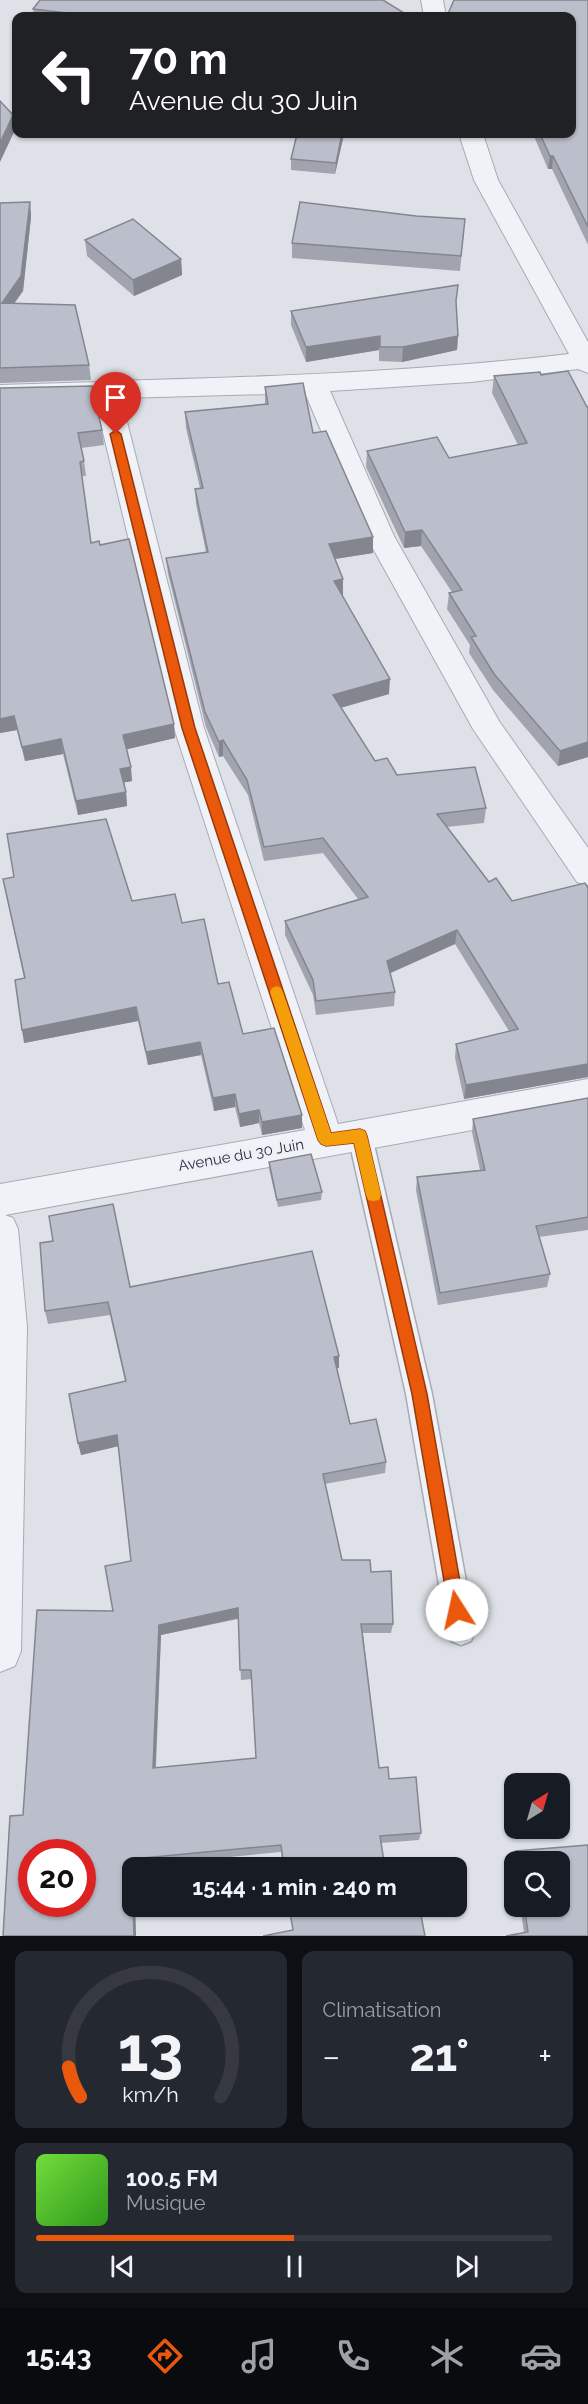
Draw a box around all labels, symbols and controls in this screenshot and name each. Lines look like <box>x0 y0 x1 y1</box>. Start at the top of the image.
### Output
text: 70 m <box>129 35 228 84</box>
icon: left <box>30 36 108 114</box>
text: Avenue du 30 Juin <box>129 85 358 116</box>
pin <box>90 372 141 434</box>
icon: arrive <box>99 381 132 414</box>
street label: Avenue du 30 Juin <box>177 1135 305 1175</box>
position arrow <box>425 1578 489 1642</box>
north arrow <box>504 1773 570 1839</box>
map controls <box>504 1773 570 1917</box>
speed limit sign: 20 <box>18 1839 96 1917</box>
button: search <box>504 1851 570 1917</box>
text: 15:44 · 1 min · 240 m <box>192 1874 397 1900</box>
text: Climatisation <box>323 1998 441 2022</box>
text: 13 <box>118 2012 184 2086</box>
text: 21° <box>410 2029 469 2082</box>
text: − <box>323 2037 340 2076</box>
text: + <box>538 2037 552 2076</box>
text: km/h <box>122 2082 179 2107</box>
text: 100.5 FM <box>126 2165 218 2191</box>
text: Musique <box>126 2191 205 2215</box>
icon: previous <box>106 2250 139 2283</box>
icon: pause <box>278 2250 311 2283</box>
icon: next <box>450 2250 483 2283</box>
icon: directions <box>144 2335 186 2377</box>
icon: music <box>238 2335 280 2377</box>
icon: phone <box>332 2335 374 2377</box>
icon: climate <box>426 2335 468 2377</box>
icon: car <box>520 2335 562 2377</box>
text: 15:43 <box>26 2341 91 2372</box>

